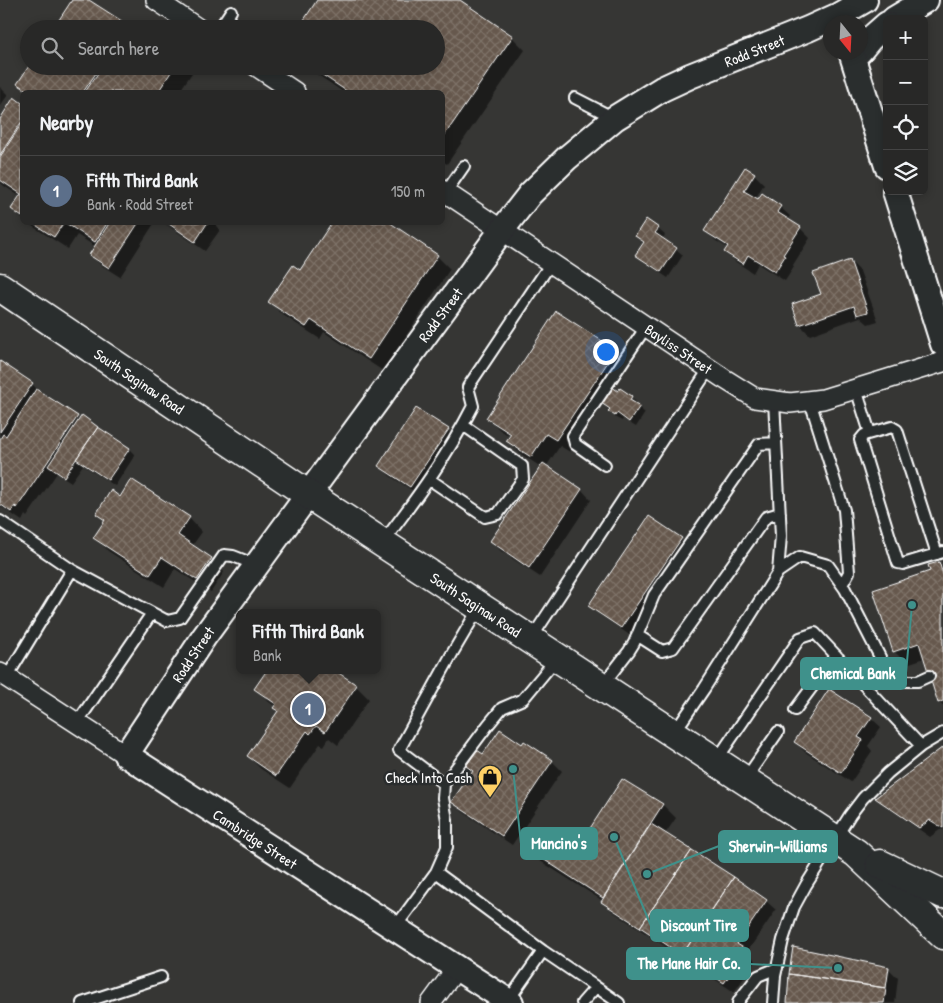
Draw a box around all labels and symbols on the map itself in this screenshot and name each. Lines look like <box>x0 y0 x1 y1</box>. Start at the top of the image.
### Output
north arrow <box>823 15 868 60</box>
street label: Rodd Street <box>721 29 788 72</box>
street label: Rodd Street <box>413 282 468 346</box>
street label: Bayliss Street <box>641 318 717 379</box>
your location <box>593 339 619 365</box>
street label: South Saginaw Road <box>90 343 189 419</box>
street label: South Saginaw Road <box>427 567 525 642</box>
street label: Rodd Street <box>167 621 220 686</box>
callout: Chemical Bank <box>801 658 906 689</box>
text: Chemical Bank <box>811 662 896 684</box>
pin: 1 <box>292 690 324 728</box>
shop icon: Check Into Cash <box>477 764 503 798</box>
place label: Check Into Cash <box>385 767 472 788</box>
street label: Cambridge Street <box>209 804 302 875</box>
callout: Mancino's <box>521 828 597 859</box>
callout: Sherwin-Williams <box>719 831 837 862</box>
text: Mancino's <box>531 832 587 854</box>
text: Sherwin-Williams <box>729 835 828 857</box>
callout: Discount Tire <box>651 910 748 941</box>
text: Discount Tire <box>661 914 738 936</box>
callout: The Mane Hair Co. <box>627 948 750 979</box>
text: The Mane Hair Co. <box>636 952 741 974</box>

